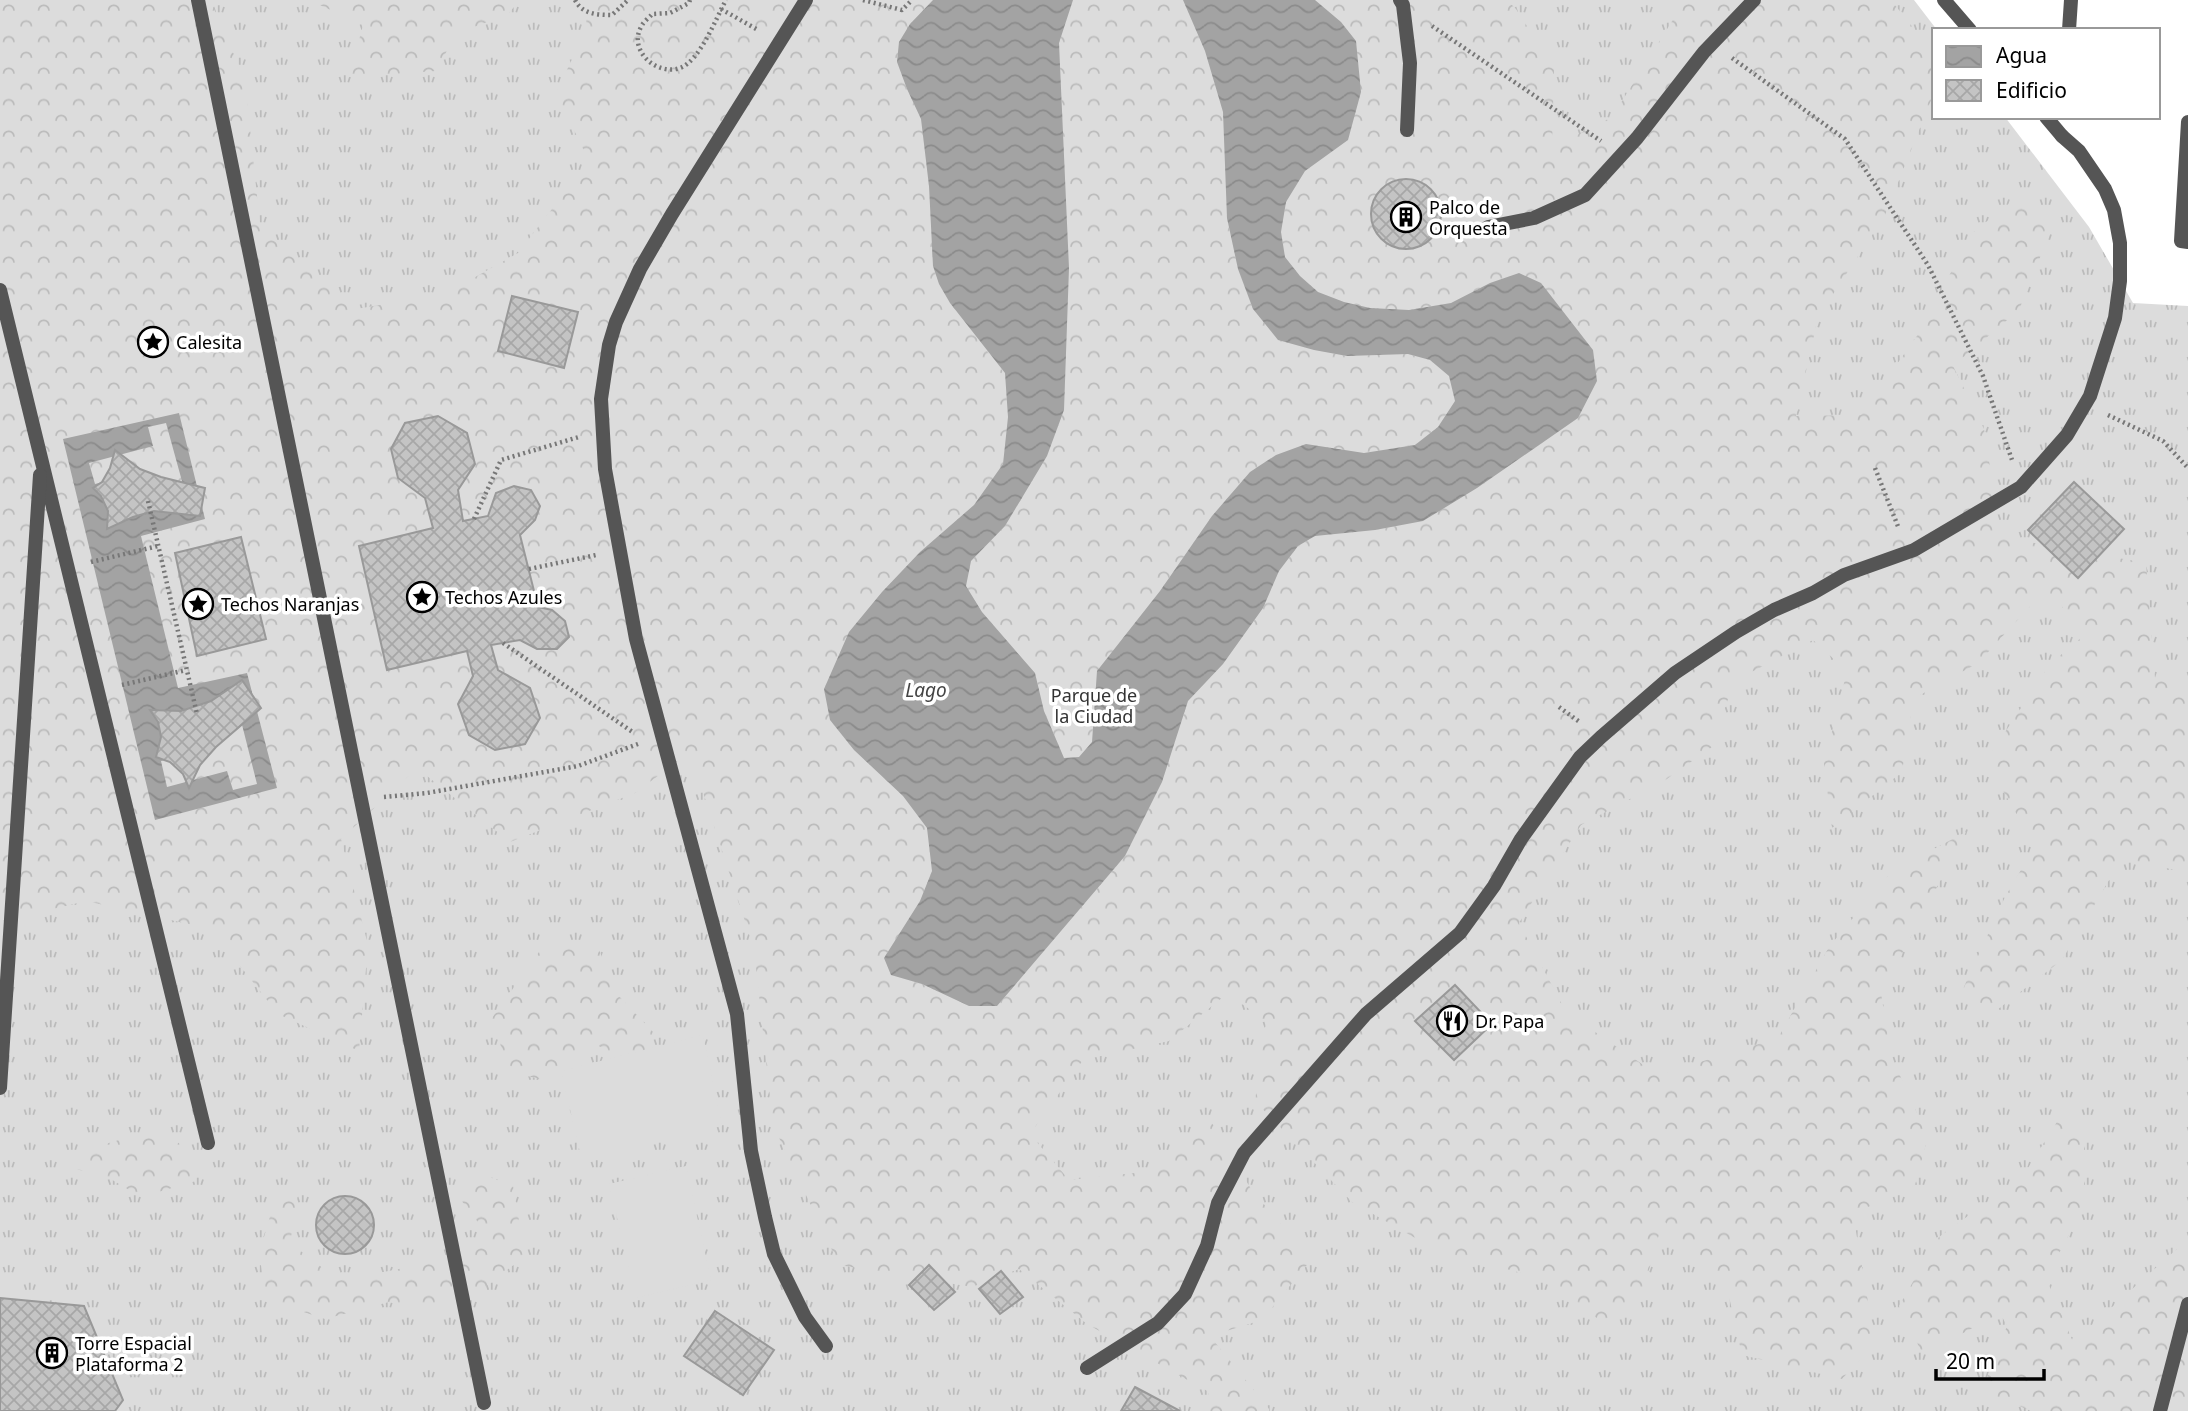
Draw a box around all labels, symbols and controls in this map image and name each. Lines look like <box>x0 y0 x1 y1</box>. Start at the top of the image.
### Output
legend <box>1932 28 2160 119</box>
text: Agua <box>1996 41 2047 69</box>
text: Edificio <box>1996 76 2067 104</box>
place label: Palco de Orquesta <box>1429 195 1508 240</box>
building icon: Palco de Orquesta <box>1389 200 1423 234</box>
place icon: Calesita <box>136 325 170 359</box>
place label: Calesita <box>176 330 242 354</box>
place icon: Techos Azules <box>405 580 439 614</box>
place label: Techos Azules <box>445 585 562 609</box>
place icon: Techos Naranjas <box>181 587 215 621</box>
place label: Techos Naranjas <box>221 592 359 616</box>
water label: Lago <box>905 677 947 703</box>
park label: Parque de la Ciudad <box>1051 683 1137 728</box>
restaurant icon: Dr. Papa <box>1435 1004 1469 1038</box>
place label: Dr. Papa <box>1475 1009 1544 1033</box>
place label: Torre Espacial Plataforma 2 <box>75 1331 192 1376</box>
building icon: Torre Espacial Plataforma 2 <box>35 1336 69 1370</box>
scale bar <box>1936 1338 2044 1382</box>
text: 20 m <box>1946 1347 1995 1375</box>

